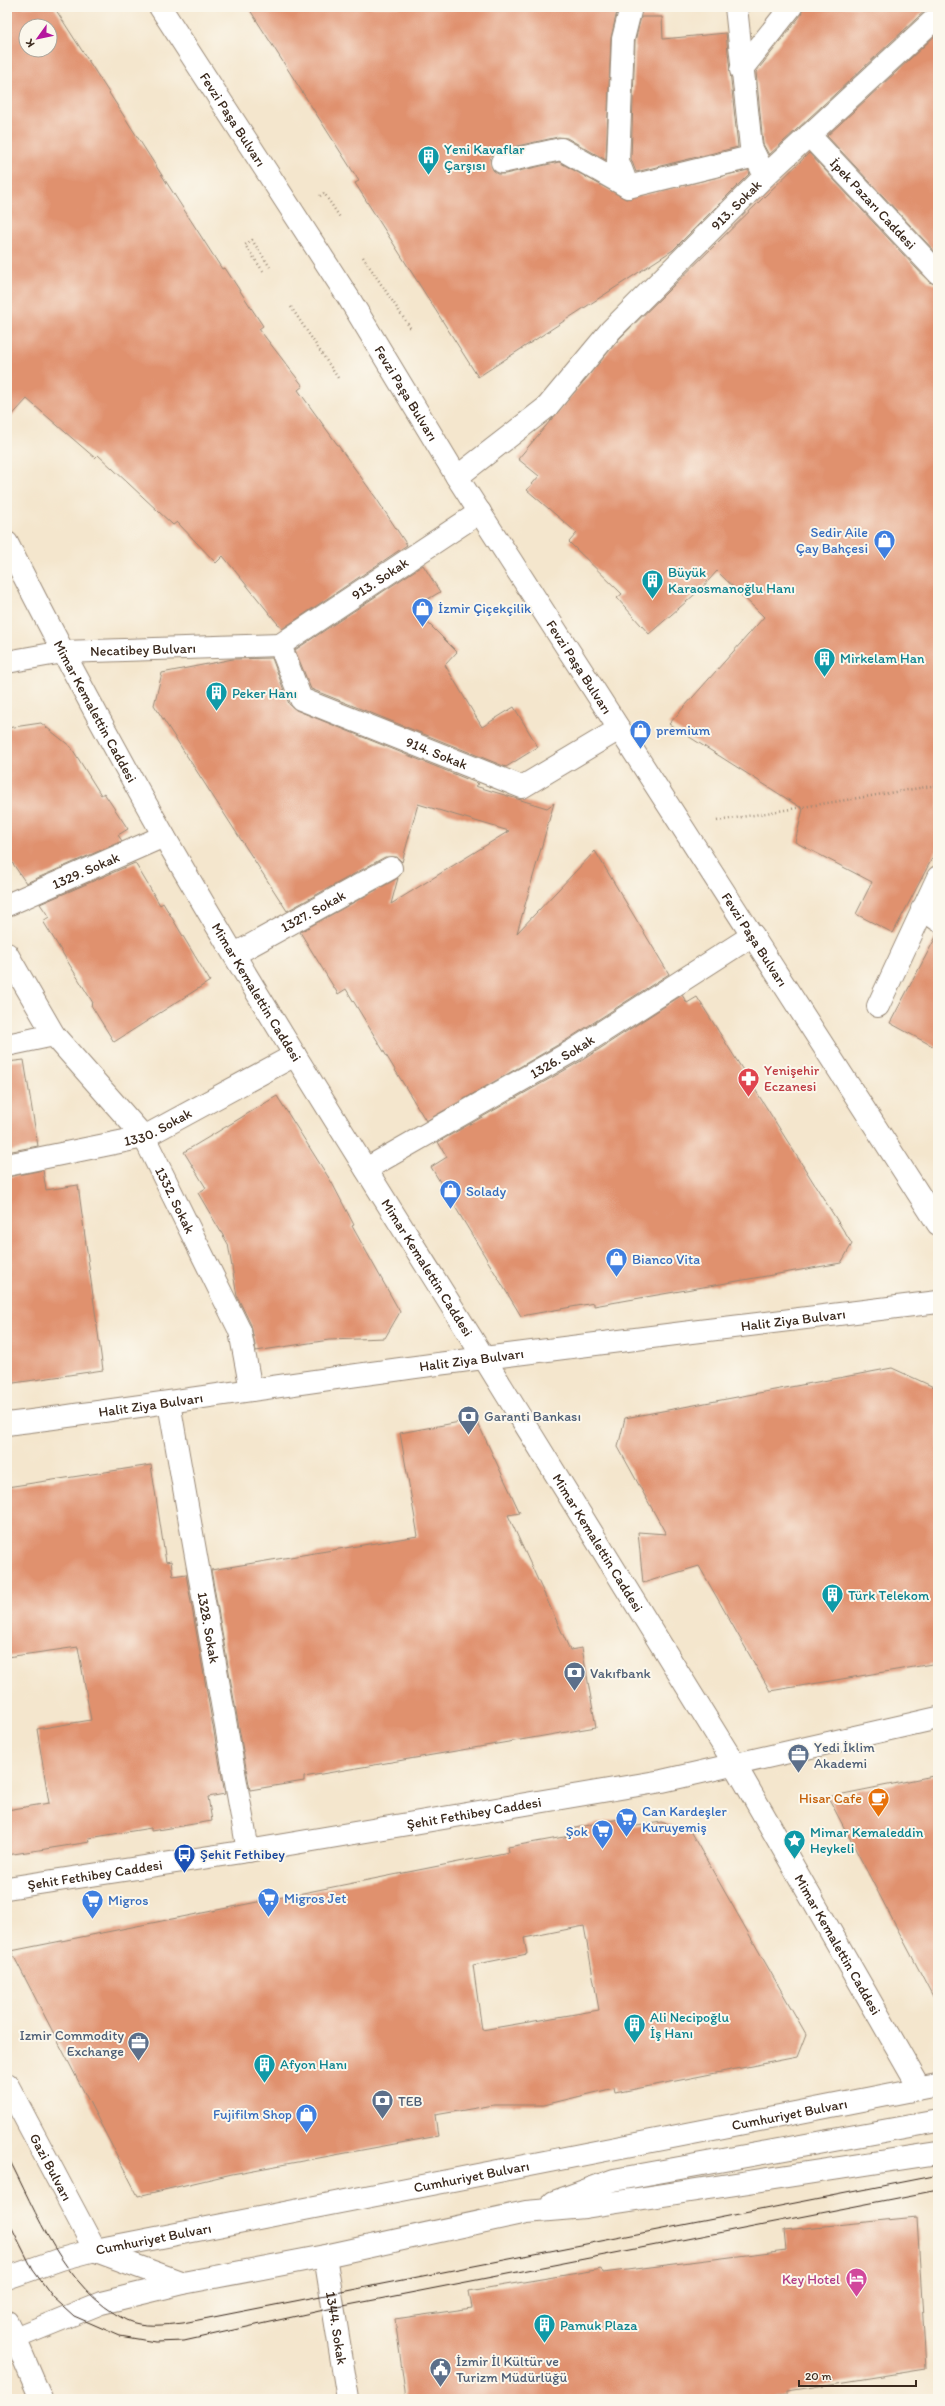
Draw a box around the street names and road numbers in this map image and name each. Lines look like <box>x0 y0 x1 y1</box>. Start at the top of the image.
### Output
street label: Fevzi Paşa Bulvarı <box>196 69 269 170</box>
street label: İpek Pazarı Caddesi <box>826 155 920 253</box>
street label: 913. Sokak <box>708 177 765 234</box>
street label: Fevzi Paşa Bulvarı <box>370 342 441 444</box>
street label: 913. Sokak <box>349 554 412 604</box>
street label: Fevzi Paşa Bulvarı <box>542 617 615 718</box>
street label: Mimar Kemalettin Caddesi <box>50 637 140 786</box>
street label: Necatibey Bulvarı <box>90 640 196 660</box>
street label: 914. Sokak <box>403 734 470 773</box>
street label: 1329. Sokak <box>50 849 122 893</box>
street label: 1327. Sokak <box>278 887 349 936</box>
street label: Fevzi Paşa Bulvarı <box>718 889 791 990</box>
street label: Mimar Kemalettin Caddesi <box>208 920 305 1065</box>
street label: 1326. Sokak <box>527 1031 598 1082</box>
street label: 1330. Sokak <box>122 1105 195 1150</box>
street label: 1332. Sokak <box>151 1164 198 1236</box>
street label: Mimar Kemalettin Caddesi <box>377 1196 476 1340</box>
street label: Halit Ziya Bulvarı <box>740 1305 847 1335</box>
street label: Halit Ziya Bulvarı <box>418 1345 525 1375</box>
street label: Halit Ziya Bulvarı <box>97 1389 204 1421</box>
street label: Mimar Kemalettin Caddesi <box>549 1471 647 1615</box>
street label: 1328. Sokak <box>193 1591 223 1665</box>
street label: Şehit Fethibey Caddesi <box>405 1794 543 1833</box>
street label: Şehit Fethibey Caddesi <box>26 1856 164 1894</box>
street label: Mimar Kemalettin Caddesi <box>790 1871 884 2018</box>
street label: Cumhuriyet Bulvarı <box>730 2095 849 2134</box>
street label: Gazi Bulvarı <box>26 2131 75 2204</box>
street label: Cumhuriyet Bulvarı <box>412 2157 531 2196</box>
street label: Cumhuriyet Bulvarı <box>94 2219 213 2259</box>
street label: 1344. Sokak <box>322 2290 350 2366</box>

